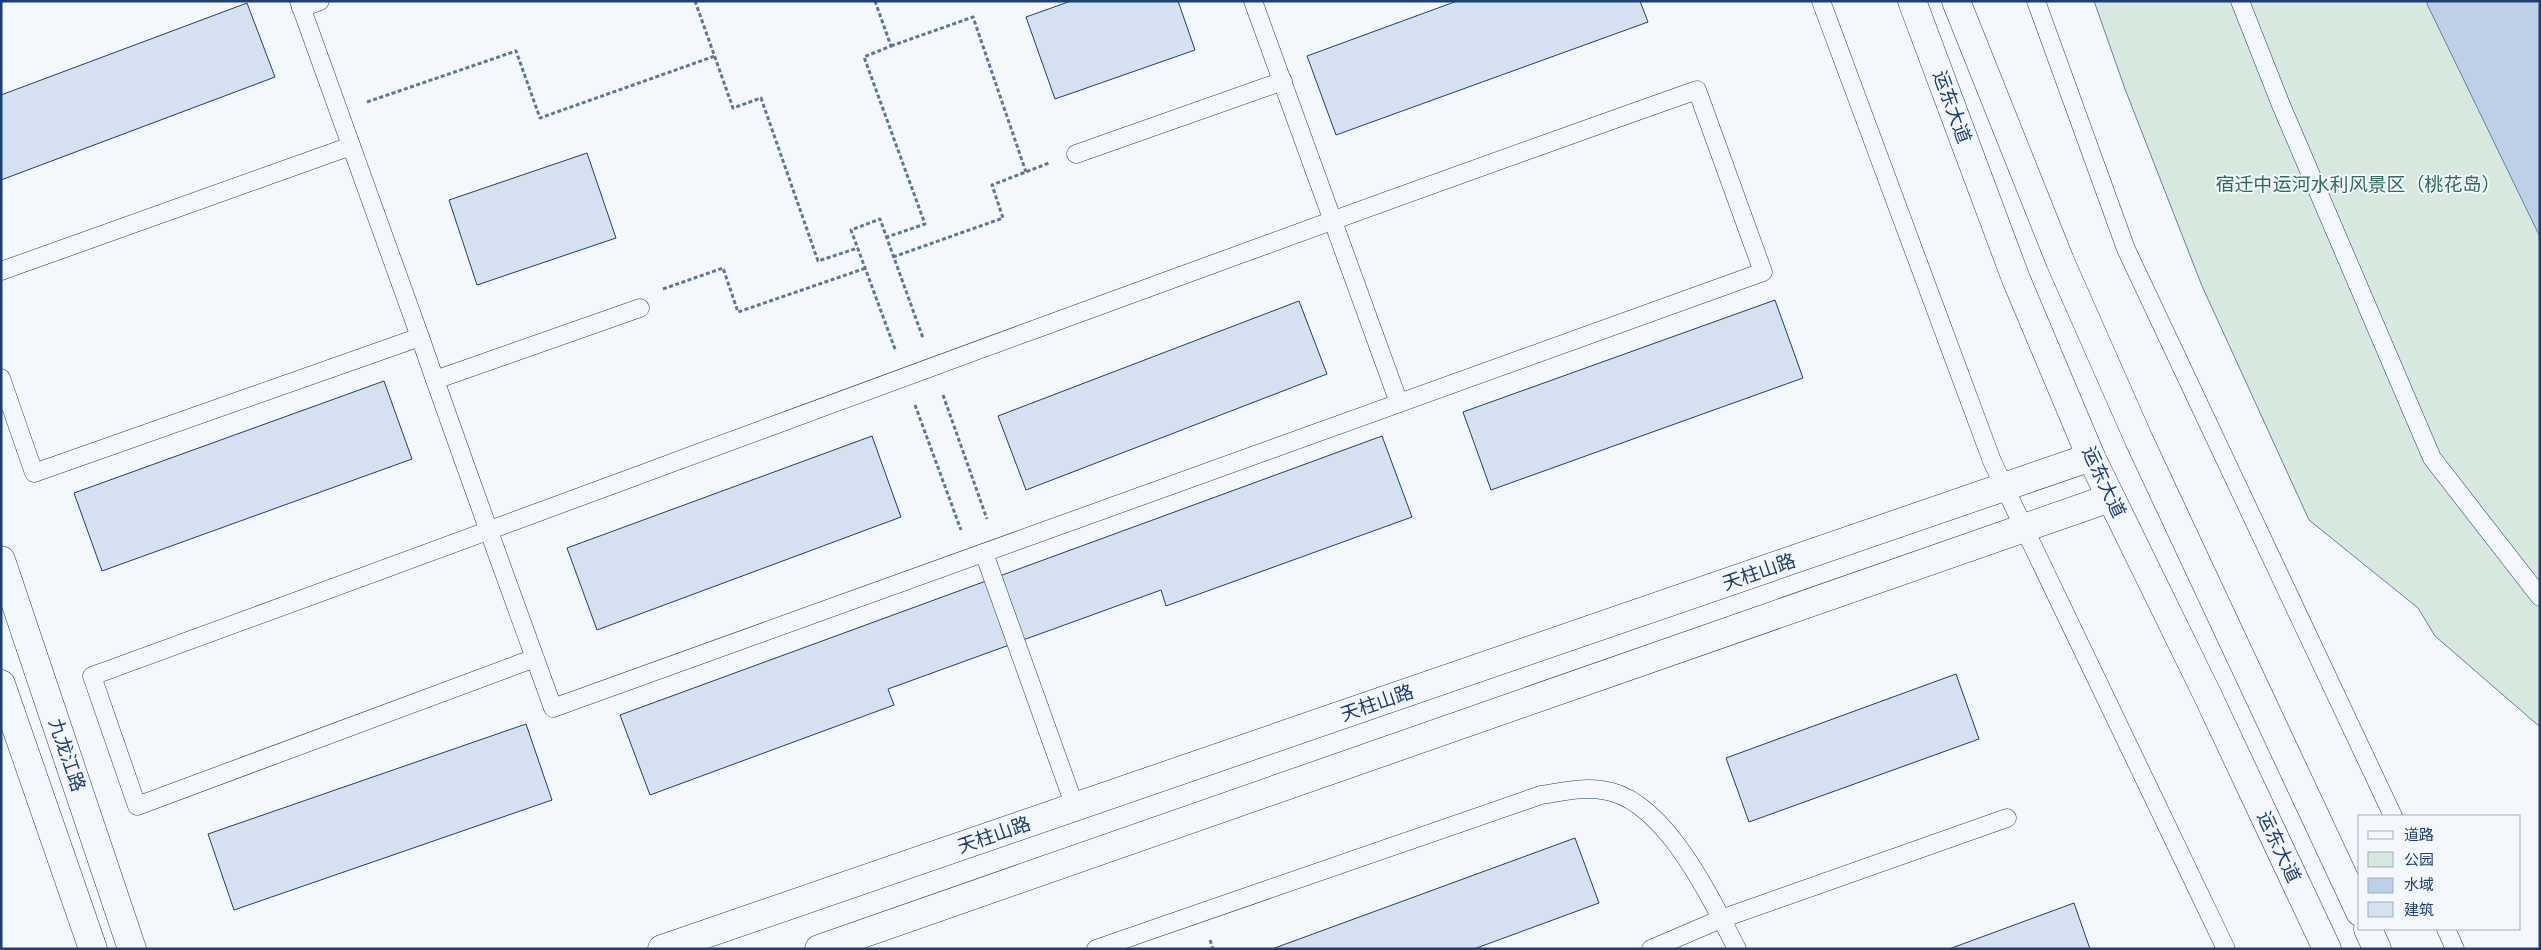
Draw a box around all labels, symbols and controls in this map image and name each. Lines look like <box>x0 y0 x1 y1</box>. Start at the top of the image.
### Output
street label: 运东大道 <box>1926 67 1978 147</box>
park label: 宿迁中运河水利风景区（桃花岛） <box>2215 171 2501 198</box>
street label: 运东大道 <box>2076 442 2132 522</box>
street label: 天柱山路 <box>1719 547 1799 597</box>
street label: 天柱山路 <box>1337 678 1417 728</box>
street label: 九龙江路 <box>42 715 92 795</box>
street label: 运东大道 <box>2251 807 2307 887</box>
street label: 天柱山路 <box>954 810 1034 860</box>
legend <box>2358 815 2521 930</box>
text: 道路 <box>2404 824 2434 846</box>
text: 公园 <box>2404 849 2434 871</box>
text: 水域 <box>2404 874 2434 896</box>
text: 建筑 <box>2404 899 2434 921</box>

